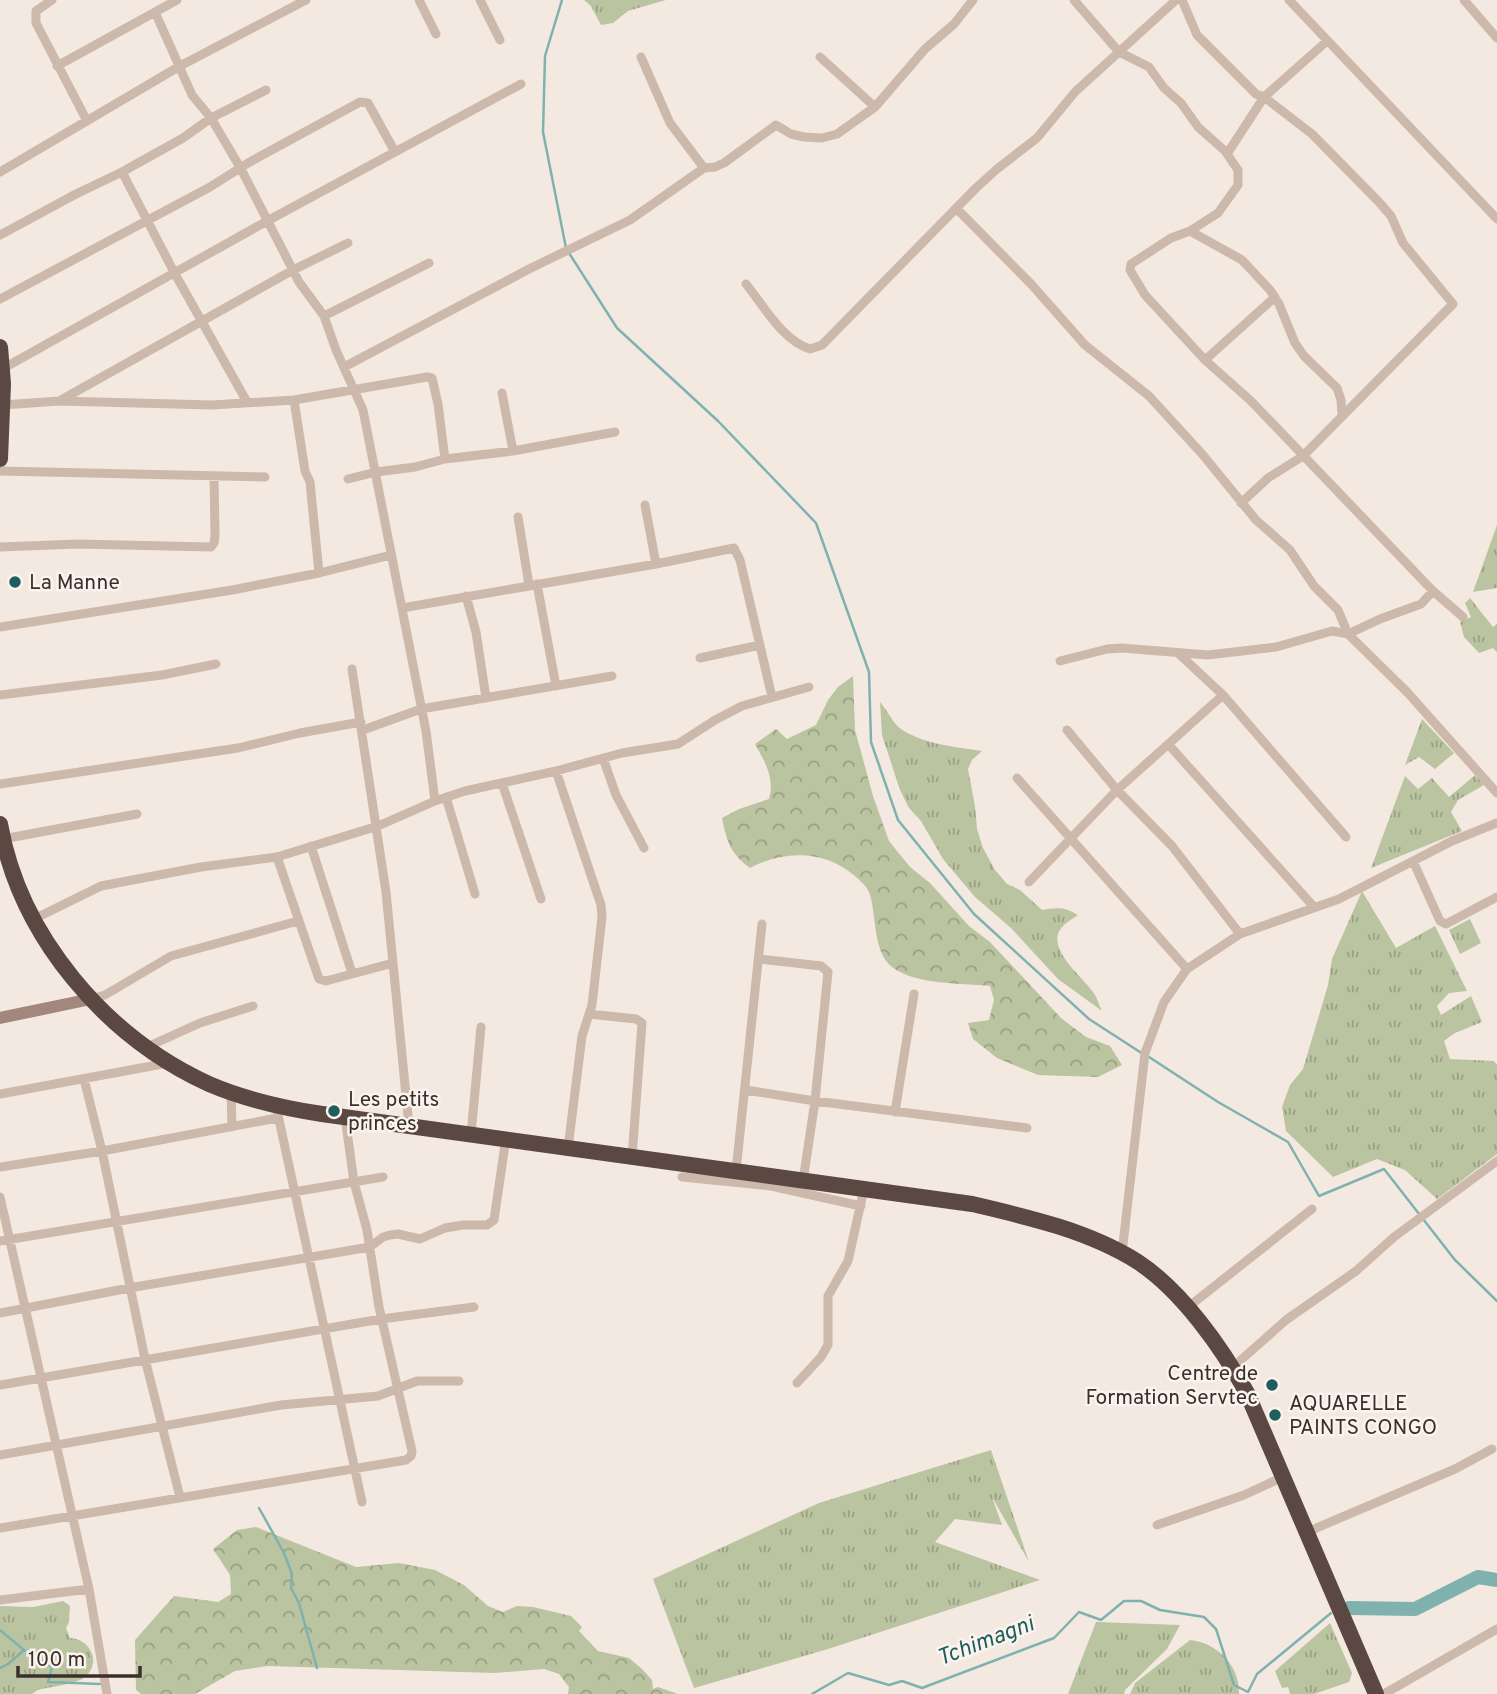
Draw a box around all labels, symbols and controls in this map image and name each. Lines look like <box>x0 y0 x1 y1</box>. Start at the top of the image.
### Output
place label: La Manne <box>29 570 120 597</box>
marker: La Manne <box>7 574 23 590</box>
place label: Les petits princes <box>348 1087 439 1138</box>
marker: Les petits princes <box>326 1103 342 1119</box>
place label: Centre de Formation Servtec <box>1085 1361 1258 1412</box>
marker: Centre de Formation Servtec <box>1264 1377 1280 1393</box>
place label: AQUARELLE PAINTS CONGO <box>1289 1391 1437 1442</box>
marker: AQUARELLE PAINTS CONGO <box>1267 1407 1283 1423</box>
water label: Tchimagni <box>933 1610 1040 1674</box>
scale bar <box>18 1634 140 1678</box>
text: 100 m <box>28 1647 85 1674</box>

